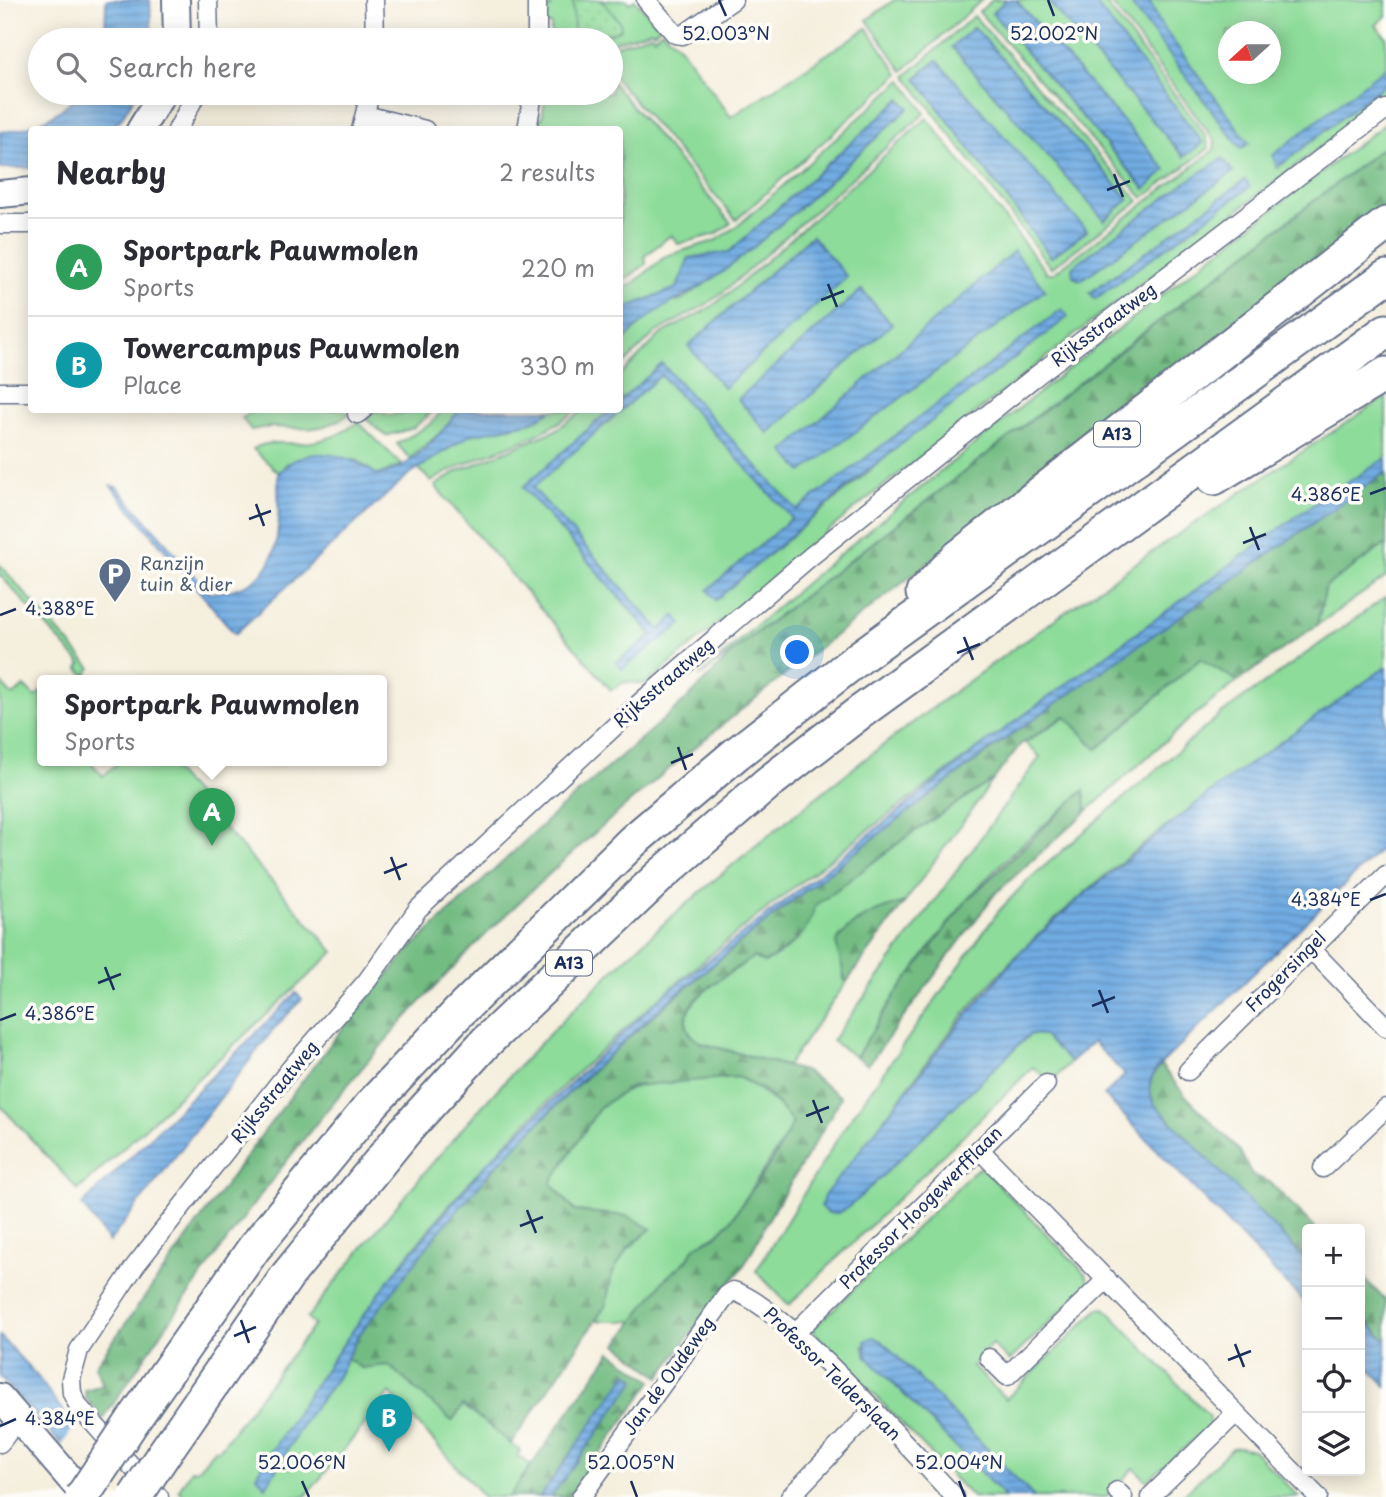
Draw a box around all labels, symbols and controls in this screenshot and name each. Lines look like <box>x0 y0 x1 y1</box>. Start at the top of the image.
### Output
text: 52.003°N <box>682 19 770 46</box>
text: 52.002°N <box>1010 19 1098 46</box>
north arrow <box>1218 21 1281 84</box>
search box <box>28 28 623 105</box>
text: Search here <box>108 47 257 86</box>
icon: search <box>52 48 90 86</box>
text: Nearby <box>56 149 166 194</box>
text: 2 results <box>499 154 595 189</box>
text: Sportpark Pauwmolen <box>123 230 419 269</box>
text: A <box>70 250 88 285</box>
text: 220 m <box>521 250 595 285</box>
text: Sports <box>123 269 194 304</box>
street label: Rijksstraatweg <box>1045 275 1161 372</box>
text: Towercampus Pauwmolen <box>123 328 460 367</box>
text: B <box>71 348 87 383</box>
text: 330 m <box>519 348 595 383</box>
text: Place <box>123 367 182 402</box>
road number: A13 <box>1094 422 1140 446</box>
text: 4.386°E <box>1291 480 1361 507</box>
place label: Ranzijn tuin & dier <box>140 549 233 597</box>
parking icon: Ranzijn tuin & dier <box>96 555 134 604</box>
text: 4.388°E <box>25 594 95 621</box>
street label: Rijksstraatweg <box>607 630 719 733</box>
your location <box>780 635 814 669</box>
popup <box>37 675 387 766</box>
text: Sportpark Pauwmolen <box>64 684 360 723</box>
text: Sports <box>64 723 135 758</box>
pin: A <box>189 788 235 846</box>
text: 4.384°E <box>1291 885 1361 912</box>
street label: Frogersingel <box>1238 924 1331 1017</box>
road number: A13 <box>546 951 592 976</box>
text: 4.386°E <box>25 999 95 1026</box>
street label: Rijksstraatweg <box>224 1034 324 1148</box>
street label: Professor Hoogewerfflaan <box>832 1119 1008 1295</box>
map controls <box>1302 1224 1365 1476</box>
button: + <box>1302 1224 1365 1287</box>
button: − <box>1302 1287 1365 1350</box>
street label: Professor Telderslaan <box>758 1300 908 1446</box>
street label: Jan de Oudeweg <box>615 1310 720 1440</box>
button: locate <box>1302 1350 1365 1413</box>
pin: B <box>366 1394 412 1452</box>
text: 4.384°E <box>25 1404 95 1431</box>
button: layers <box>1302 1413 1365 1476</box>
text: 52.006°N <box>258 1448 346 1475</box>
text: 52.005°N <box>587 1448 675 1475</box>
text: 52.004°N <box>915 1448 1003 1475</box>

